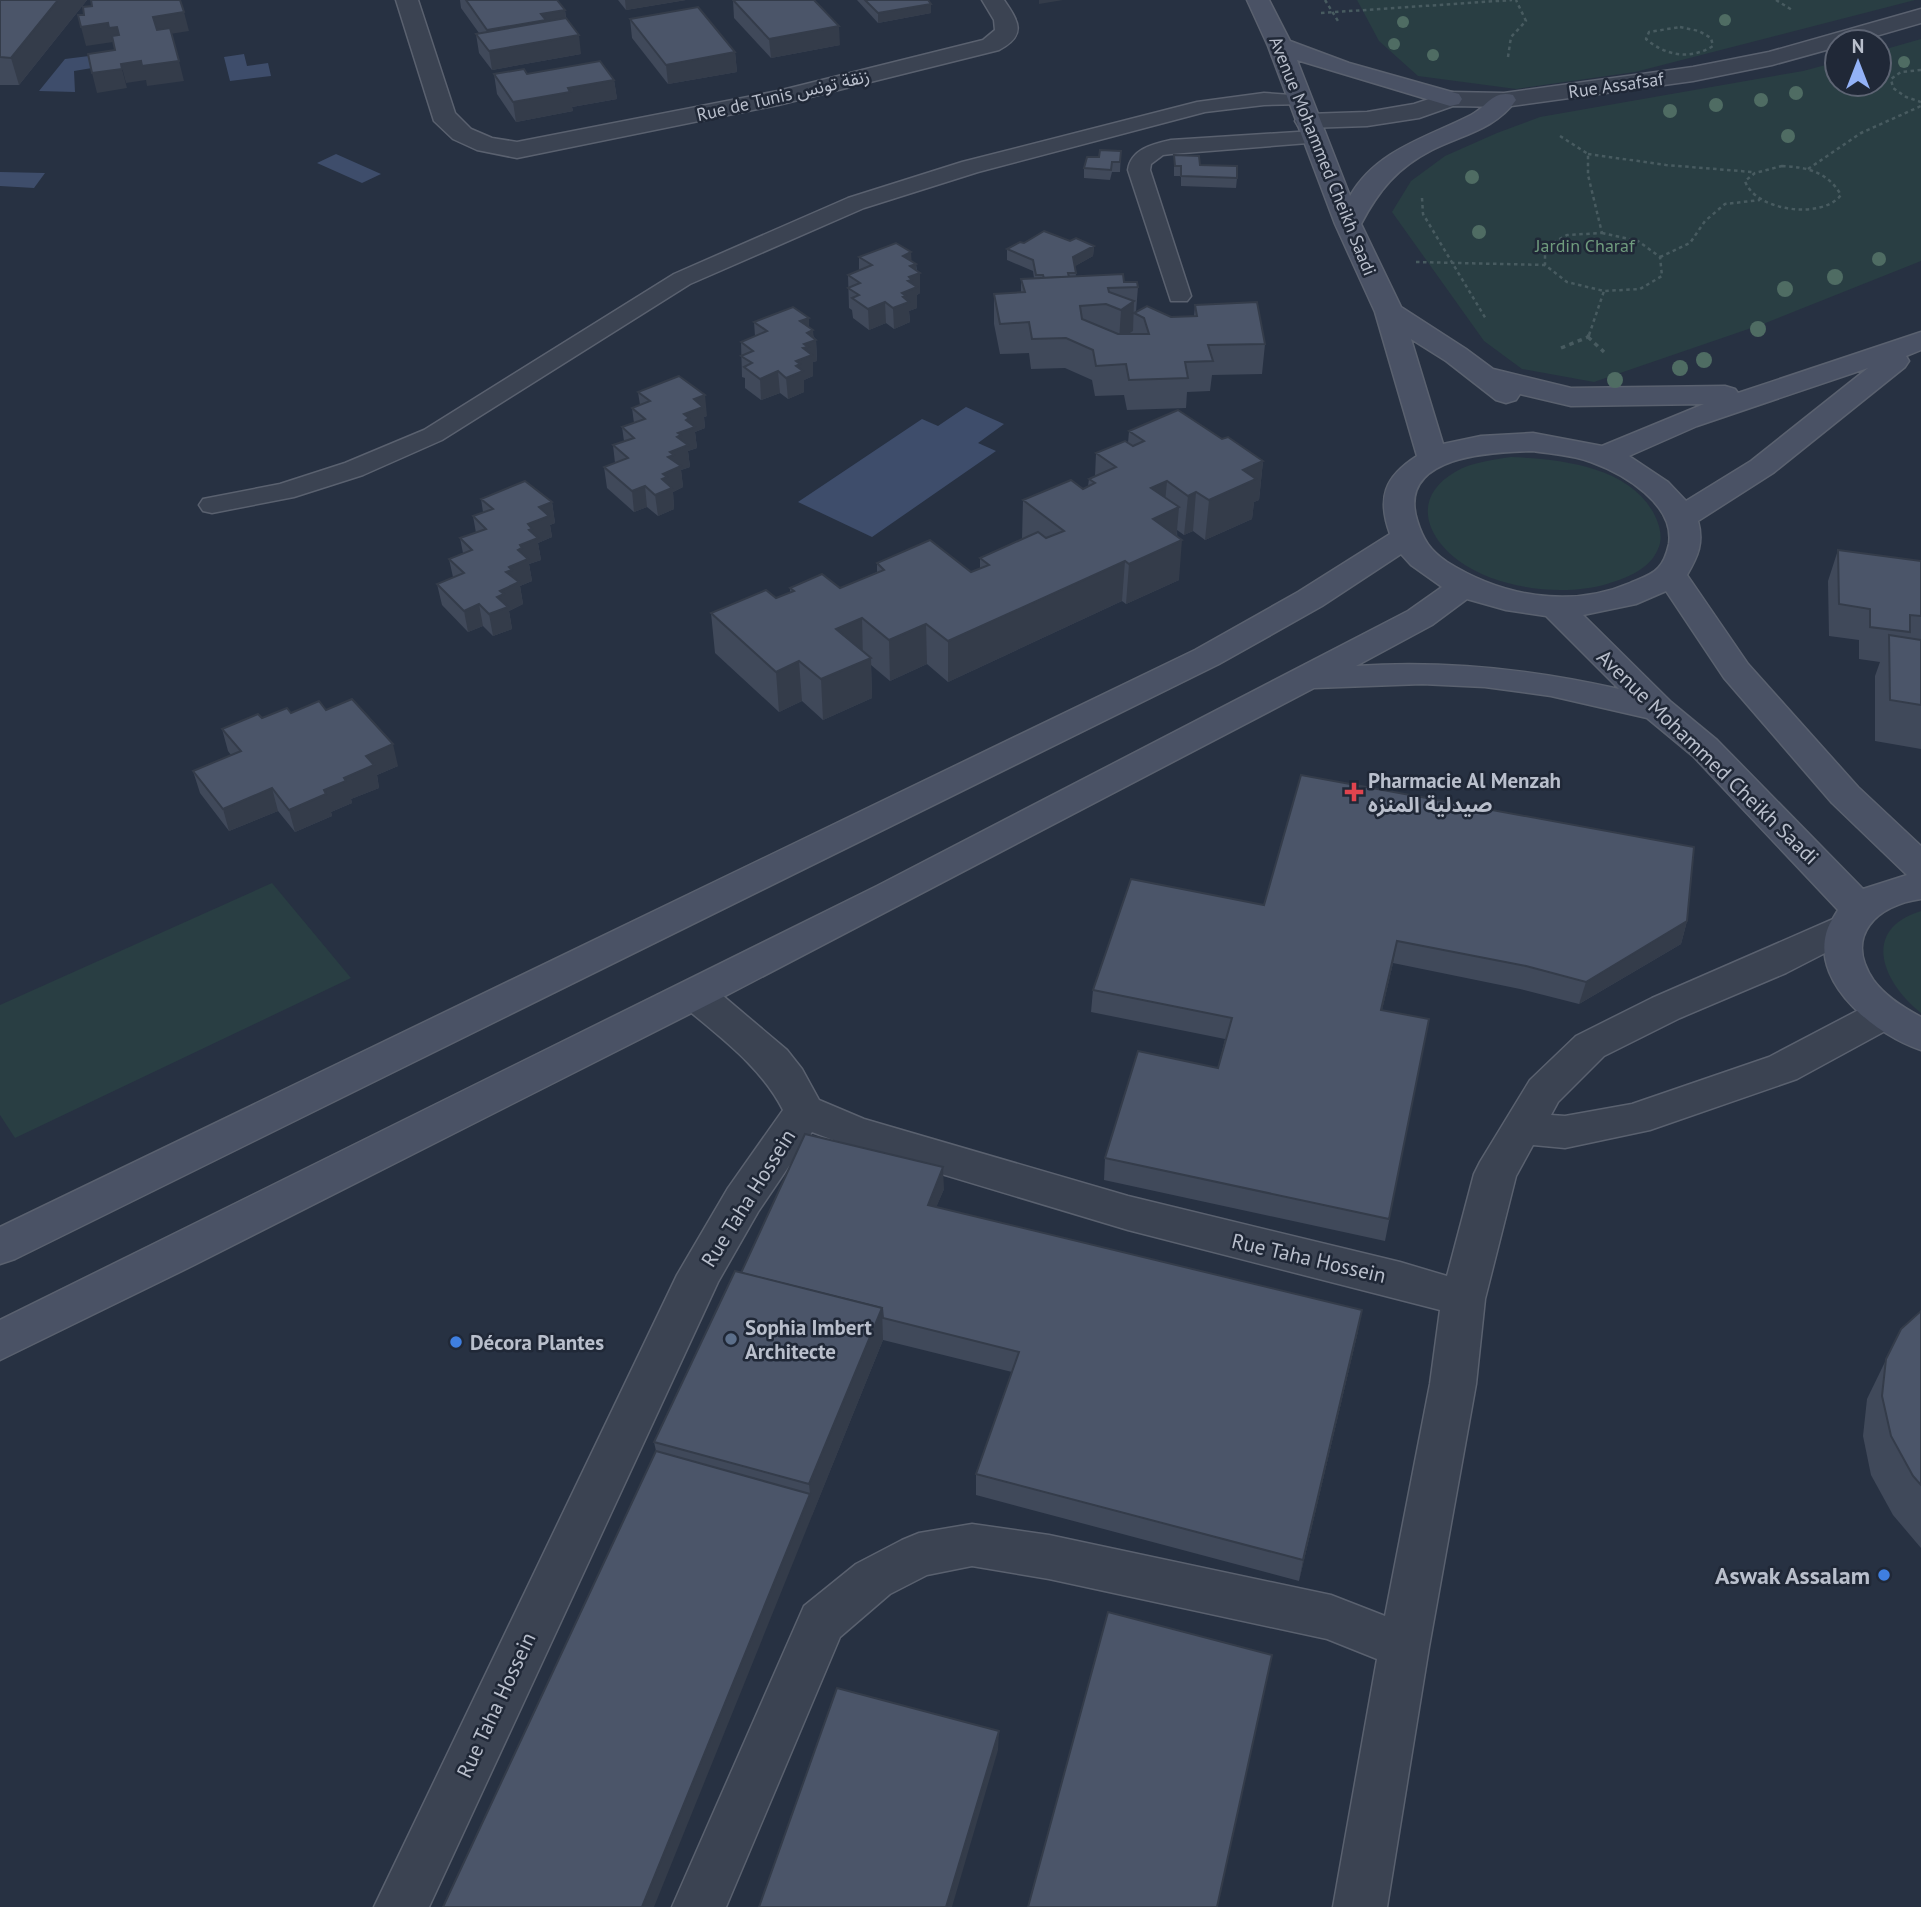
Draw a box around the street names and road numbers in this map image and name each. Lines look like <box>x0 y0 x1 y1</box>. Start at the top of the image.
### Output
street label: Avenue Mohammed Cheikh Saadi <box>1264 33 1382 279</box>
street label: Rue de Tunis زنقة تونس <box>694 64 872 126</box>
street label: Rue Assafsaf <box>1567 67 1666 103</box>
street label: Avenue Mohammed Cheikh Saadi <box>1591 644 1825 870</box>
street label: Rue Taha Hossein <box>695 1124 801 1272</box>
street label: Rue Taha Hossein <box>1229 1227 1389 1289</box>
street label: Rue Taha Hossein <box>450 1628 542 1782</box>

